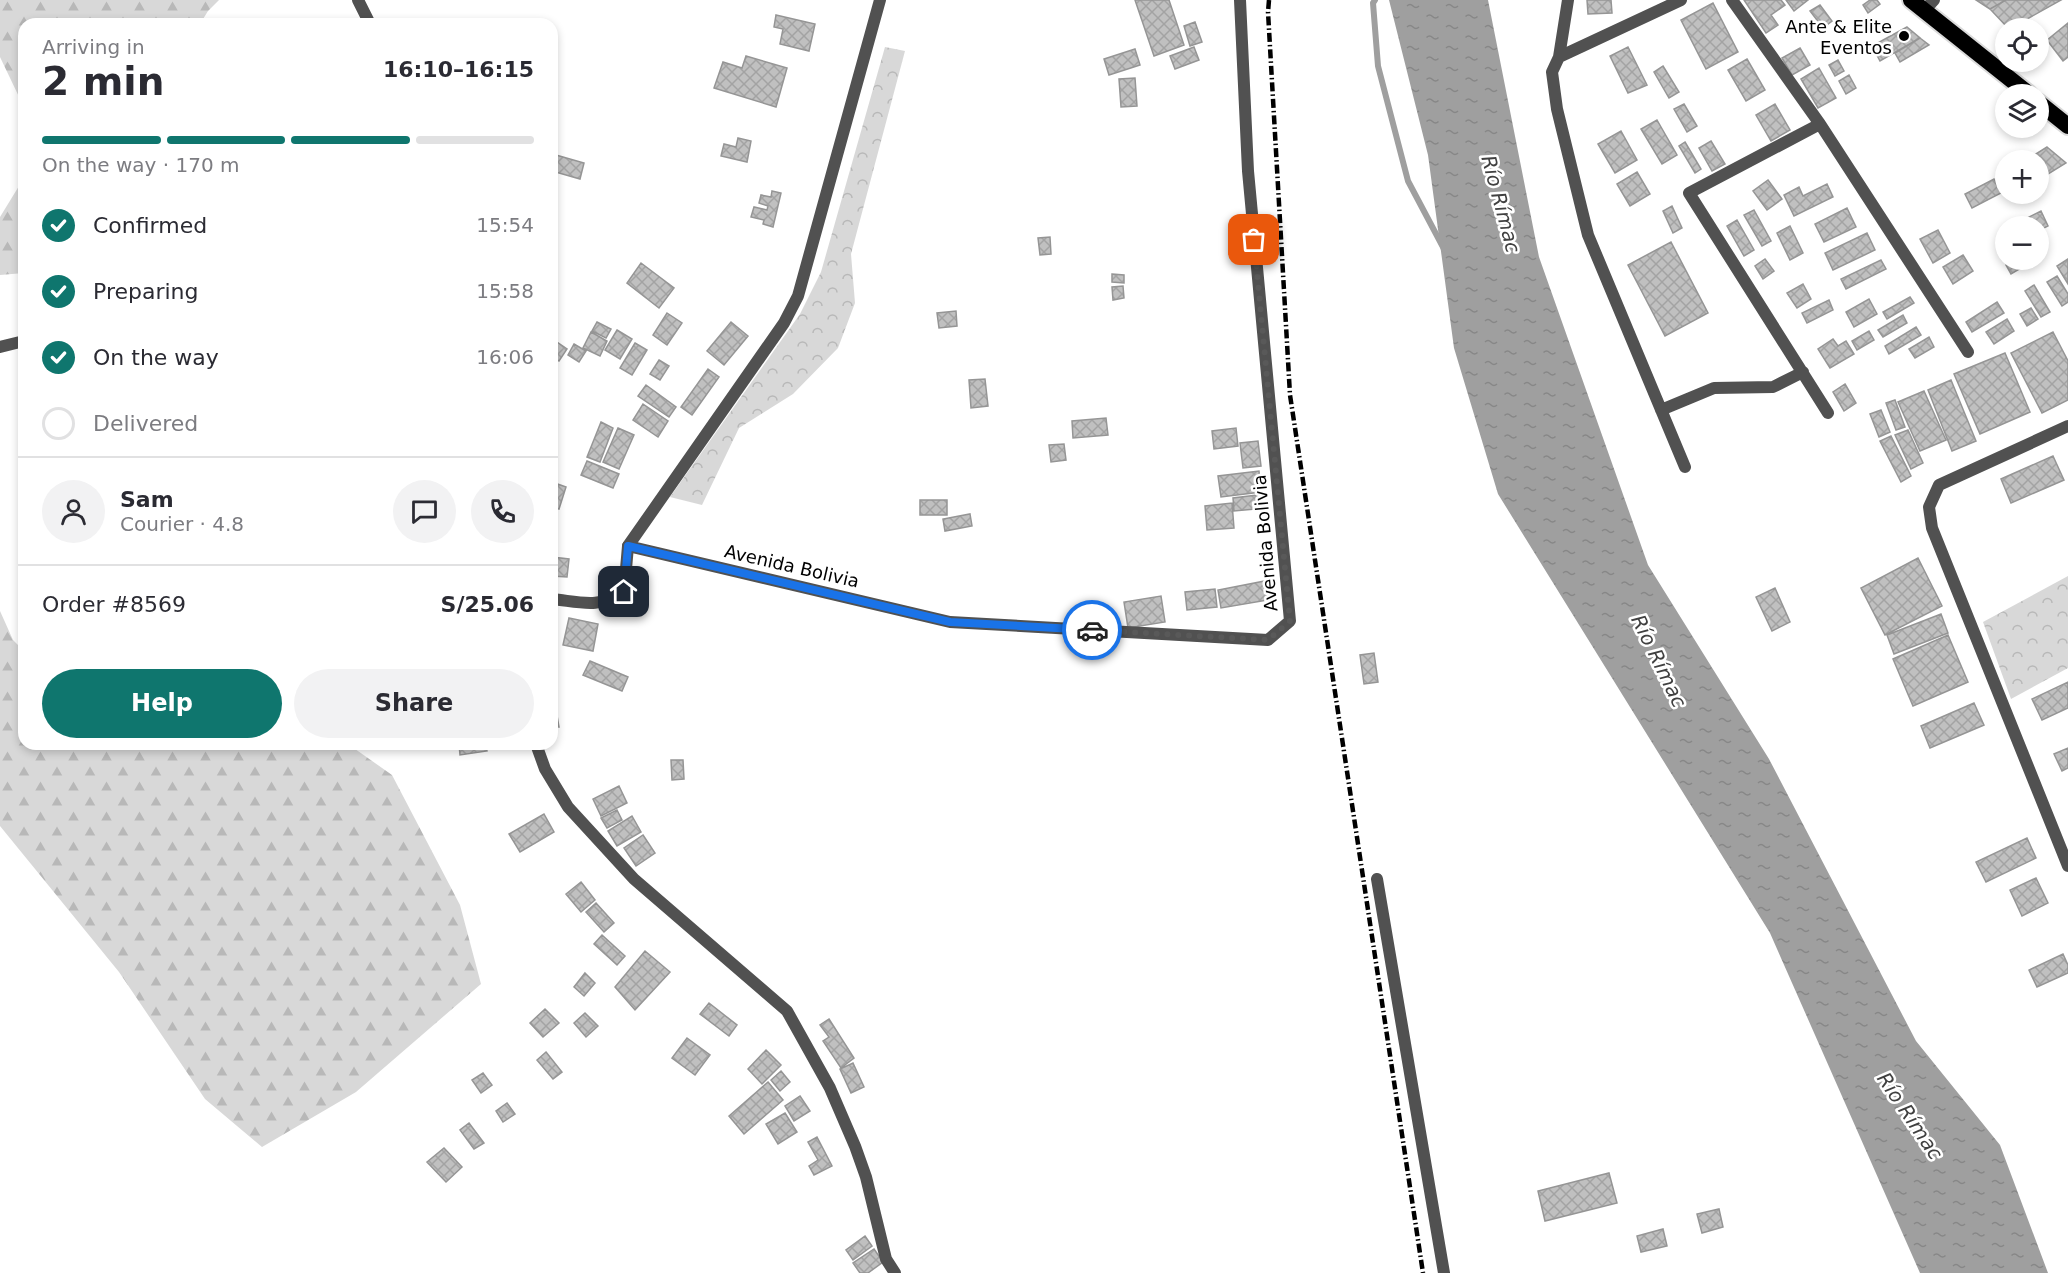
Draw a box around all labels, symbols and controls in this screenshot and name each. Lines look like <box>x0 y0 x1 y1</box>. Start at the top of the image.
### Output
place label: Ante & Elite Eventos <box>1785 16 1892 58</box>
map controls <box>1995 18 2049 270</box>
button: locate <box>1995 18 2049 72</box>
marker: Ante & Elite Eventos <box>1897 29 1911 43</box>
text: Arriving in <box>42 35 145 59</box>
text: 16:10–16:15 <box>383 57 534 82</box>
text: 2 min <box>42 59 164 104</box>
button: layers <box>1995 84 2049 138</box>
button: + <box>1995 150 2049 204</box>
water label: Río Rímac <box>1476 152 1526 256</box>
text: On the way · 170 m <box>42 153 240 177</box>
icon: check <box>42 209 75 242</box>
text: Confirmed <box>93 213 207 238</box>
text: 15:54 <box>476 213 534 237</box>
pin <box>1228 214 1279 265</box>
button: − <box>1995 216 2049 270</box>
icon: bag <box>1237 223 1270 256</box>
icon: check <box>42 275 75 308</box>
text: Preparing <box>93 279 199 304</box>
text: 15:58 <box>476 279 534 303</box>
icon: check <box>42 341 75 374</box>
text: On the way <box>93 345 219 370</box>
text: 16:06 <box>476 345 534 369</box>
text: Delivered <box>93 411 198 436</box>
street label: Avenida Bolivia <box>1249 474 1281 612</box>
button: person <box>42 480 105 543</box>
button: chat <box>393 480 456 543</box>
button: phone <box>471 480 534 543</box>
text: Sam <box>120 487 174 512</box>
text: Courier · 4.8 <box>120 512 244 536</box>
street label: Avenida Bolivia <box>723 540 861 592</box>
pin <box>598 566 649 617</box>
icon: home <box>607 575 640 608</box>
text: Order #8569 <box>42 592 186 617</box>
text: S/25.06 <box>441 592 534 617</box>
courier <box>1062 600 1122 660</box>
water label: Río Rímac <box>1626 611 1692 711</box>
icon: car <box>1076 614 1109 647</box>
button: Help <box>42 669 282 738</box>
button: Share <box>294 669 534 738</box>
water label: Río Rímac <box>1872 1068 1948 1164</box>

